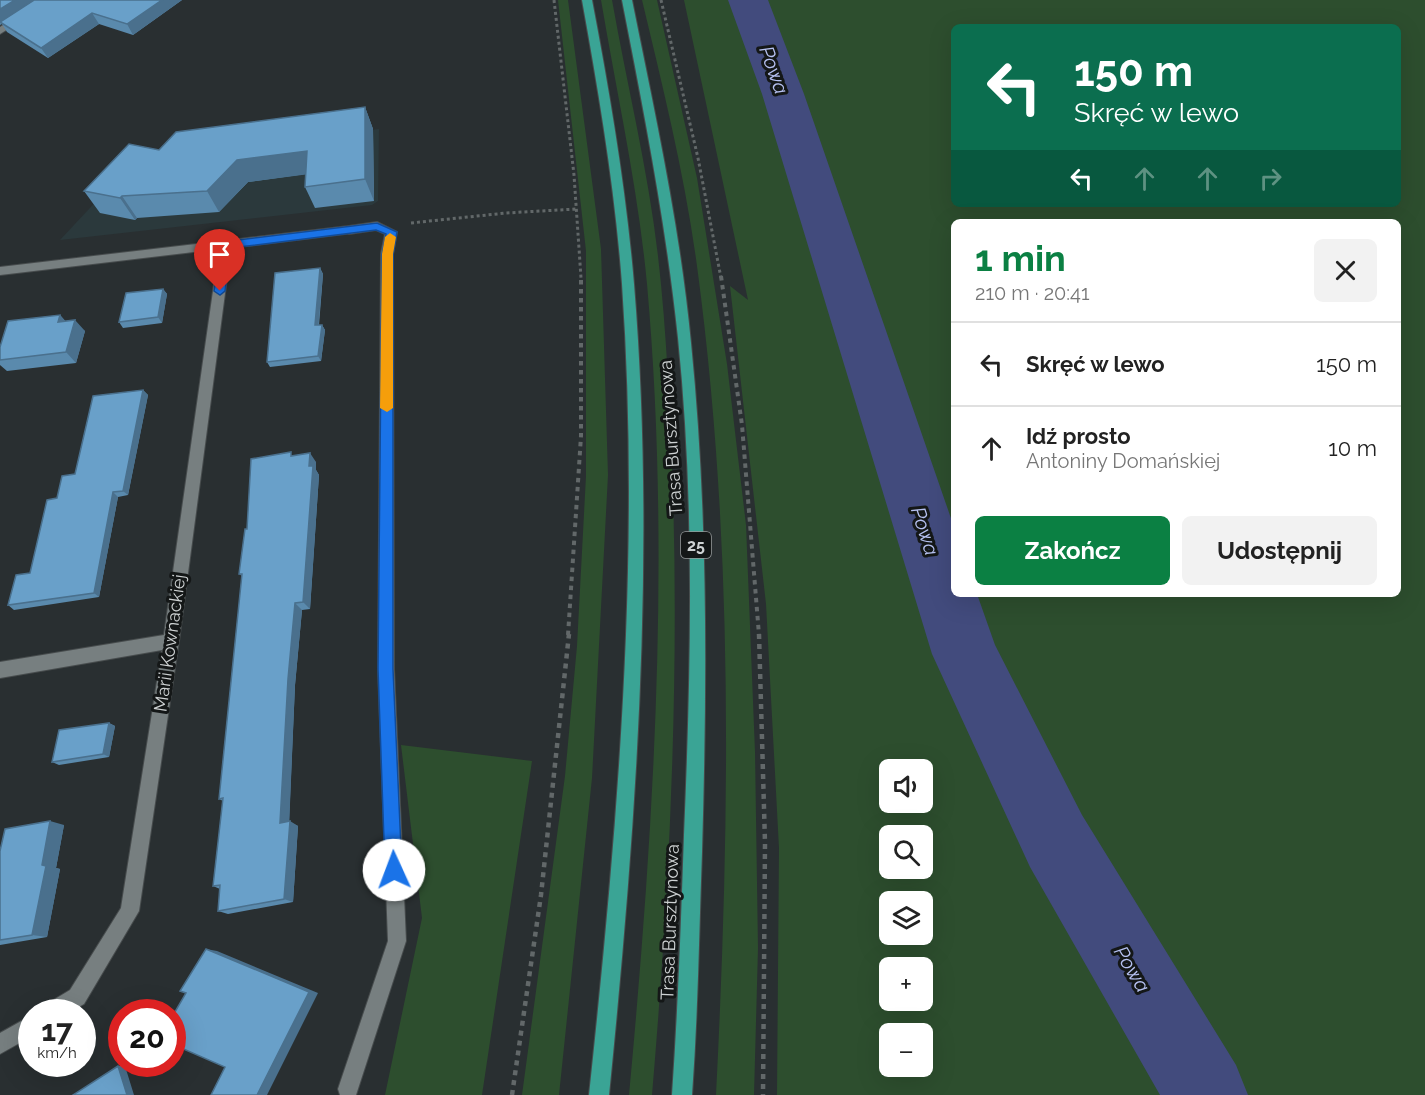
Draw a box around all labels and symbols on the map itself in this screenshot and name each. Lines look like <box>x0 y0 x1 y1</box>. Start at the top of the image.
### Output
water label: Powa <box>754 42 794 98</box>
pin <box>194 229 245 291</box>
street label: Trasa Bursztynowa <box>655 360 686 517</box>
water label: Powa <box>906 504 944 558</box>
road number: 25 <box>681 532 711 558</box>
street label: Marii Kownackiej <box>149 573 190 713</box>
position arrow <box>362 838 426 902</box>
street label: Trasa Bursztynowa <box>656 844 683 1000</box>
water label: Powa <box>1109 941 1155 997</box>
speed limit sign: 20 <box>108 999 186 1077</box>

